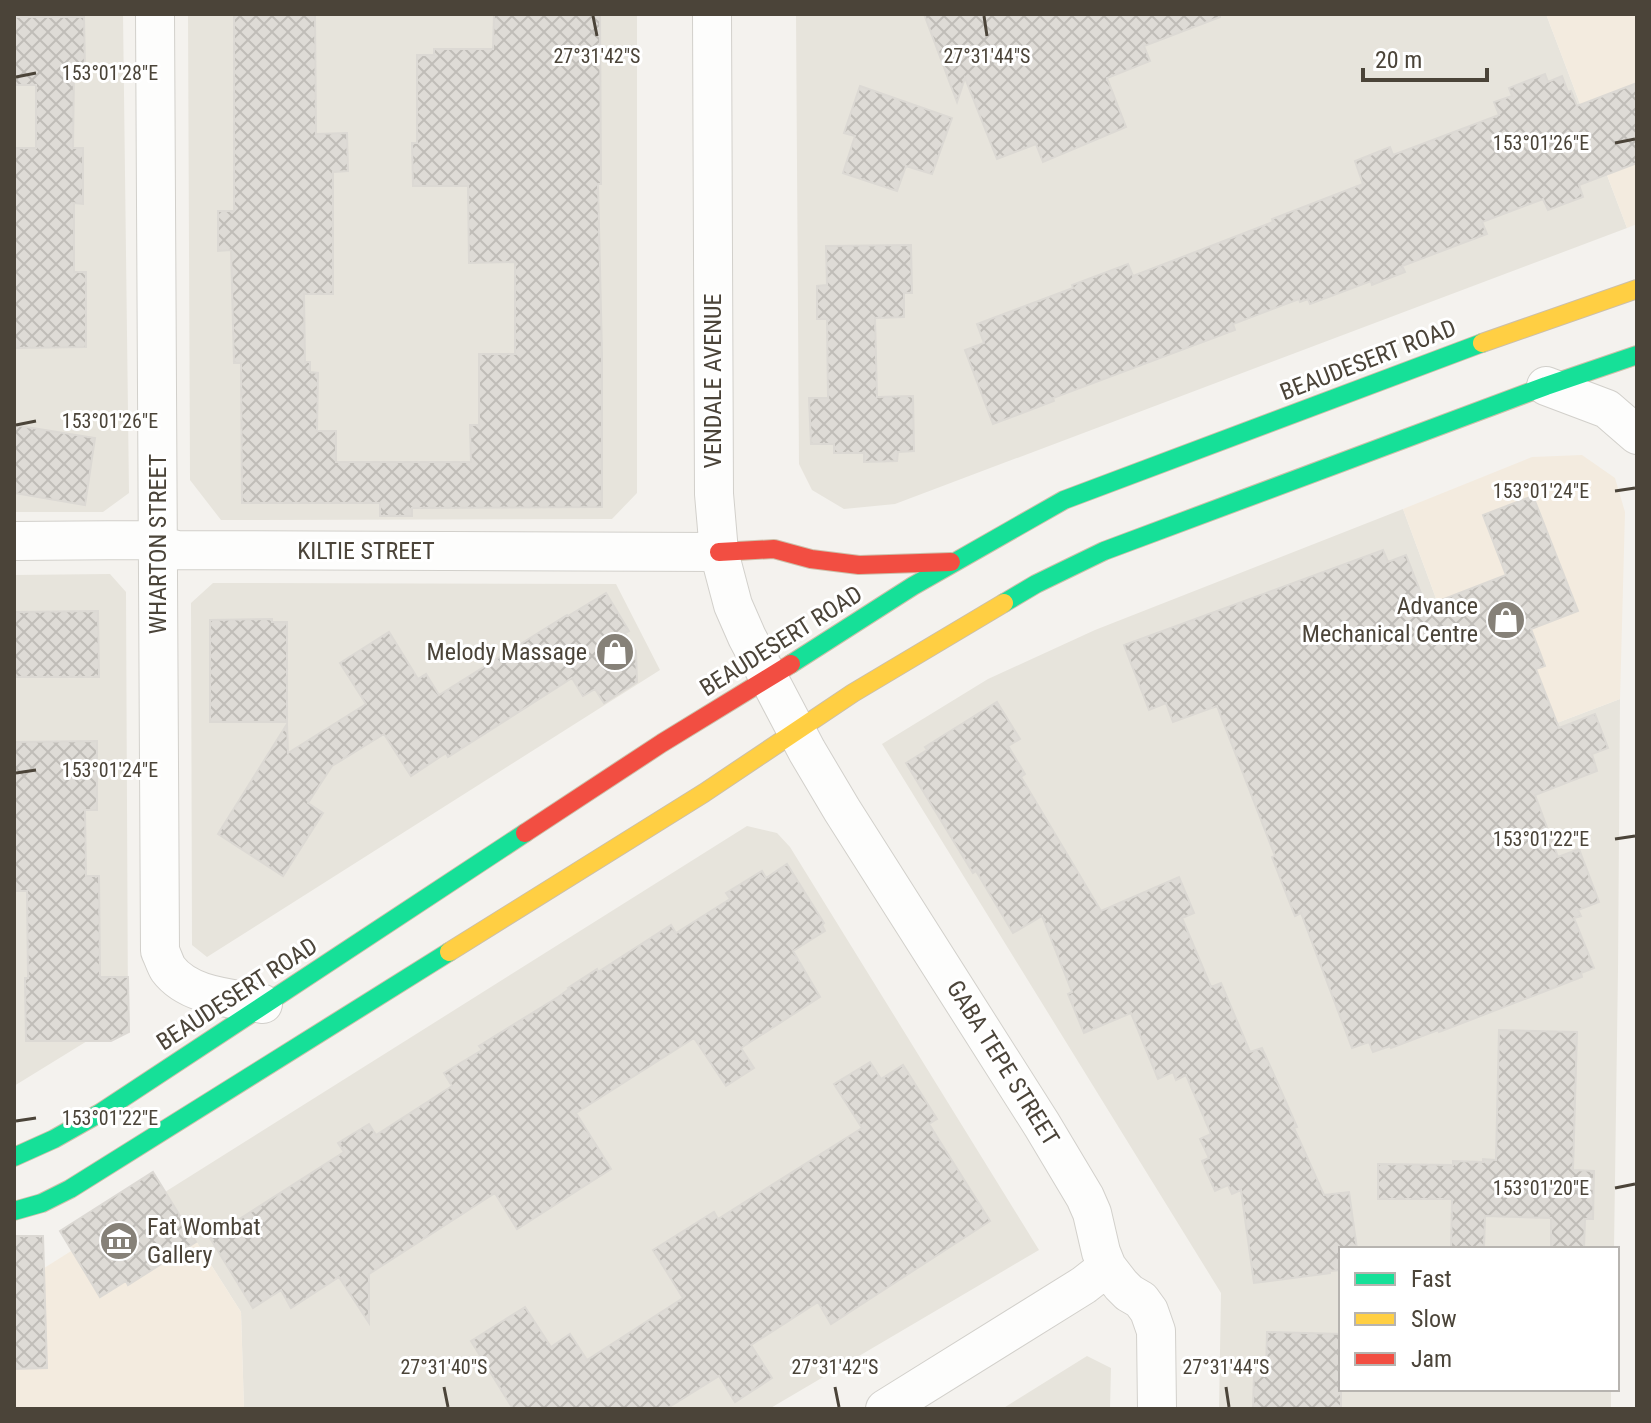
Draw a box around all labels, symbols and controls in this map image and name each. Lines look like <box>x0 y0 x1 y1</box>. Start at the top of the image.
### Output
scale bar <box>1363 32 1487 82</box>
text: 27°31'42"S <box>554 44 640 68</box>
text: 27°31'44"S <box>944 44 1030 68</box>
text: 20 m <box>1375 46 1422 74</box>
text: 153°01'28"E <box>62 61 158 85</box>
text: 153°01'26"E <box>1493 131 1589 155</box>
street label: VENDALE AVENUE <box>699 293 727 468</box>
street label: BEAUDESERT ROAD <box>1276 314 1460 406</box>
text: 153°01'26"E <box>62 409 158 433</box>
street label: WHARTON STREET <box>144 454 172 634</box>
text: 153°01'24"E <box>1493 479 1589 503</box>
street label: KILTIE STREET <box>297 537 435 565</box>
street label: BEAUDESERT ROAD <box>695 580 867 702</box>
place label: Advance Mechanical Centre <box>1302 592 1478 648</box>
shop icon: Advance Mechanical Centre <box>1485 599 1527 641</box>
shop icon: Melody Massage <box>594 631 636 673</box>
place label: Melody Massage <box>427 638 587 666</box>
text: 153°01'24"E <box>62 758 158 782</box>
text: 153°01'22"E <box>1493 827 1589 851</box>
street label: BEAUDESERT ROAD <box>151 932 323 1056</box>
street label: GABA TEPE STREET <box>941 975 1065 1151</box>
text: 153°01'22"E <box>62 1106 158 1130</box>
text: 153°01'20"E <box>1493 1176 1589 1200</box>
place label: Fat Wombat Gallery <box>147 1213 261 1269</box>
museum icon: Fat Wombat Gallery <box>98 1220 140 1262</box>
legend <box>1339 1247 1619 1391</box>
text: Fast <box>1411 1265 1452 1293</box>
text: Slow <box>1411 1305 1457 1333</box>
text: Jam <box>1411 1345 1452 1373</box>
text: 27°31'40"S <box>401 1355 487 1379</box>
text: 27°31'42"S <box>792 1355 878 1379</box>
text: 27°31'44"S <box>1183 1355 1269 1379</box>

